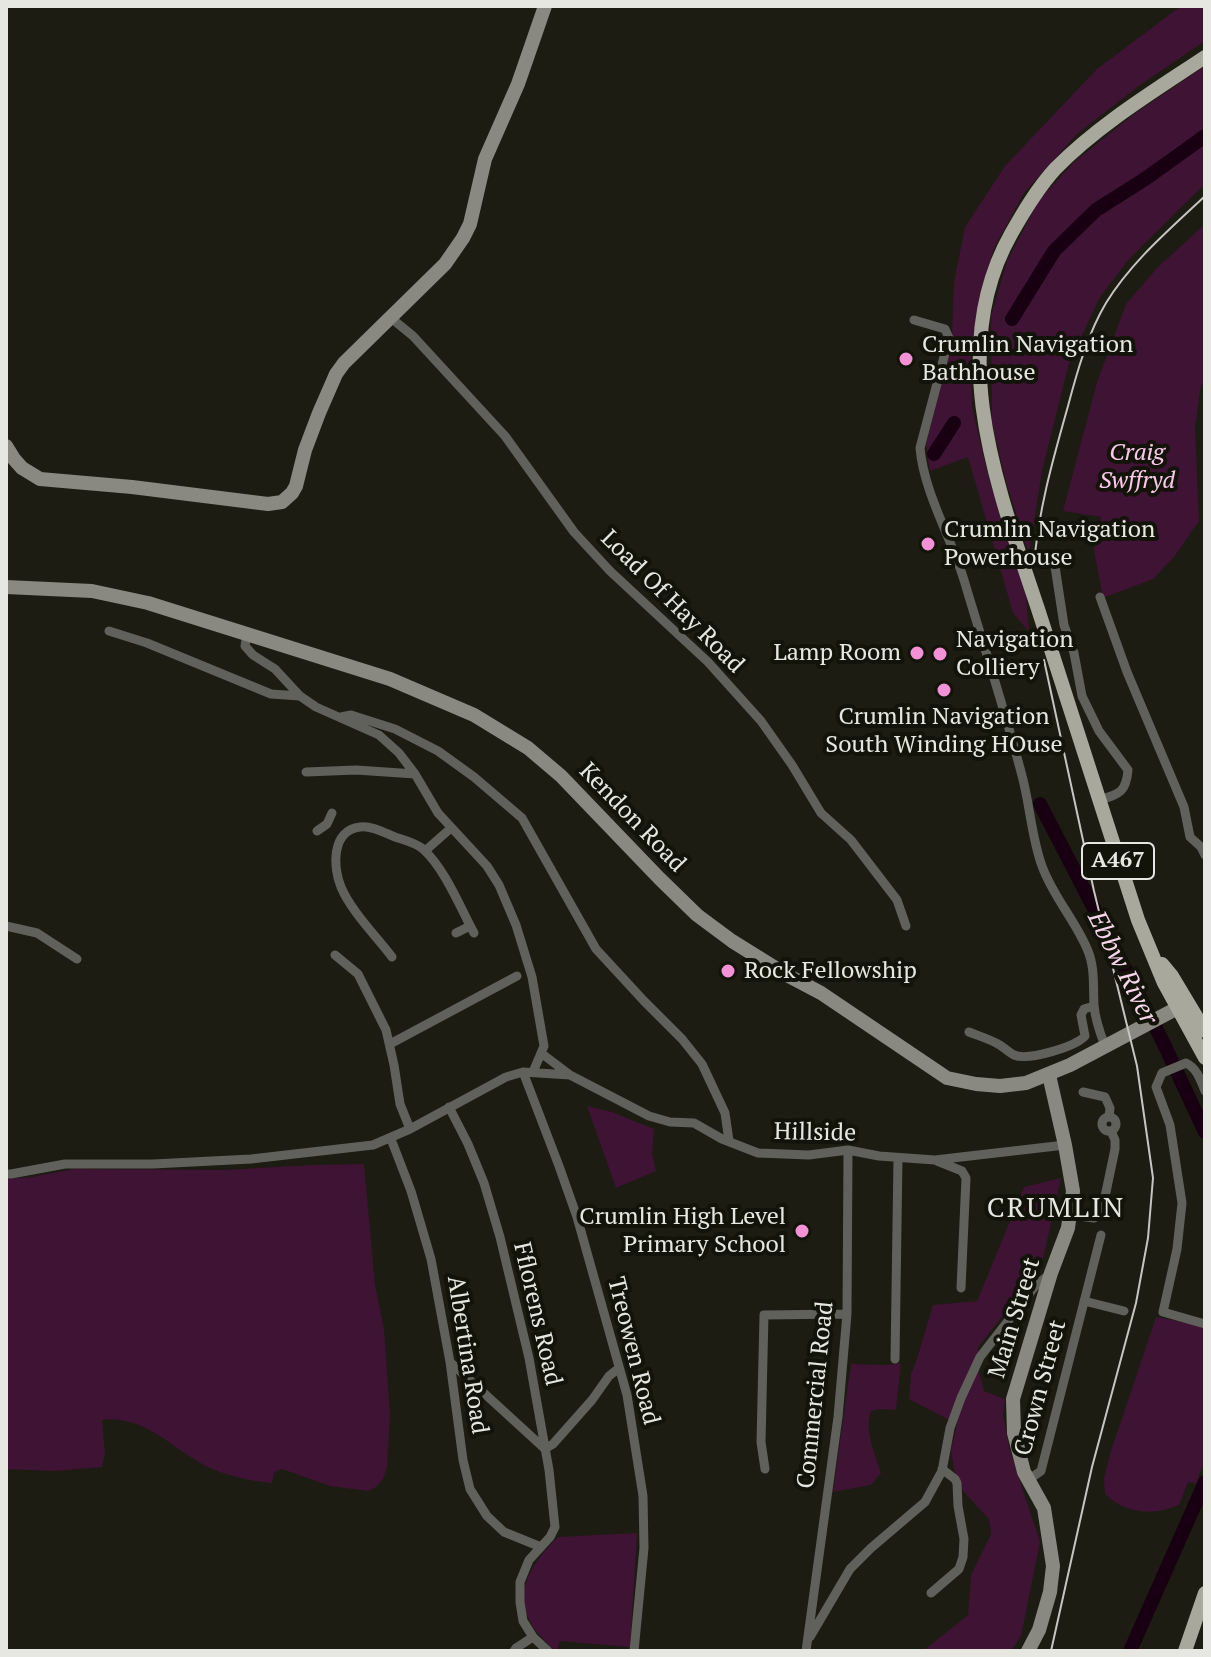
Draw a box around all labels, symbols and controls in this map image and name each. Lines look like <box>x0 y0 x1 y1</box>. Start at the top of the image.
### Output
place label: Crumlin Navigation Bathhouse <box>922 331 1133 387</box>
marker: Crumlin Navigation Bathhouse <box>897 350 915 368</box>
park label: Craig Swffryd <box>1099 439 1175 495</box>
place label: Crumlin Navigation Powerhouse <box>944 516 1155 572</box>
street label: Load Of Hay Road <box>594 524 750 680</box>
marker: Crumlin Navigation Powerhouse <box>919 535 937 553</box>
place label: Navigation Colliery <box>956 626 1073 682</box>
place label: Lamp Room <box>773 639 901 667</box>
marker: Lamp Room <box>908 644 926 662</box>
marker: Navigation Colliery <box>931 645 949 663</box>
marker: Crumlin Navigation South Winding HOuse <box>935 681 953 699</box>
place label: Crumlin Navigation South Winding HOuse <box>825 703 1063 759</box>
street label: Kendon Road <box>573 757 691 879</box>
road number: A467 <box>1082 843 1154 879</box>
water label: Ebbw River <box>1080 906 1164 1030</box>
place label: Rock Fellowship <box>744 957 917 985</box>
marker: Rock Fellowship <box>719 962 737 980</box>
street label: Hillside <box>774 1118 856 1148</box>
district label: CRUMLIN <box>987 1192 1125 1226</box>
place label: Crumlin High Level Primary School <box>579 1203 786 1259</box>
marker: Crumlin High Level Primary School <box>793 1222 811 1240</box>
street label: Fflorens Road <box>507 1239 567 1389</box>
street label: Main Street <box>983 1254 1047 1382</box>
street label: Albertina Road <box>440 1274 494 1436</box>
street label: Treowen Road <box>601 1274 665 1428</box>
street label: Commercial Road <box>792 1300 840 1490</box>
street label: Crown Street <box>1009 1317 1073 1459</box>

